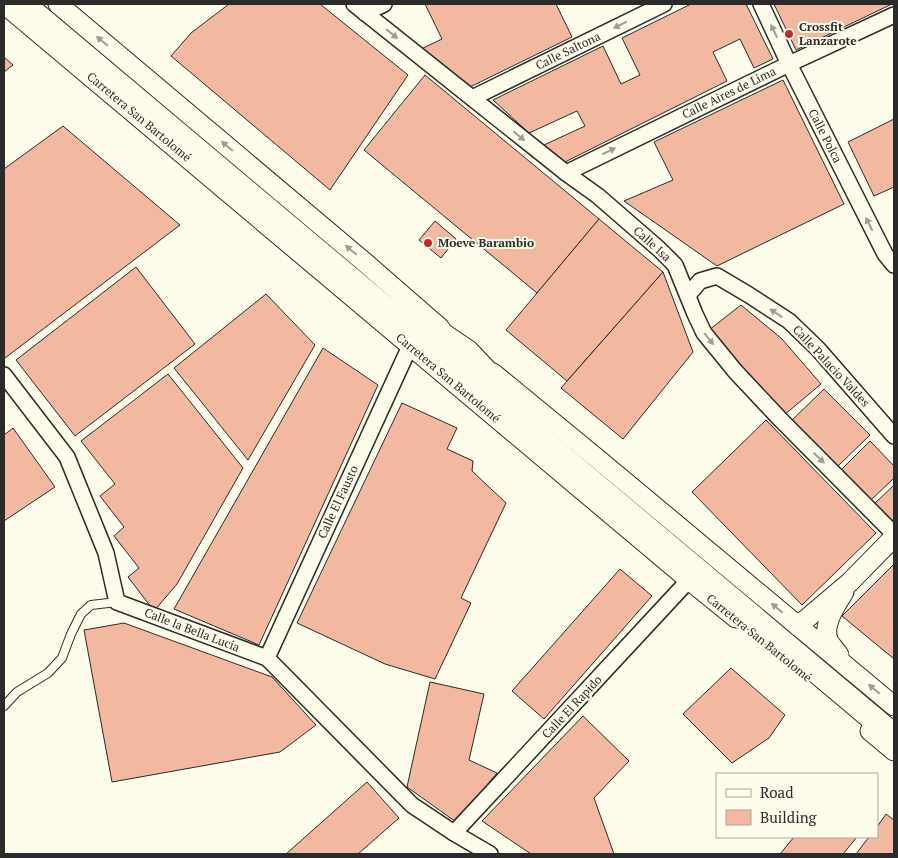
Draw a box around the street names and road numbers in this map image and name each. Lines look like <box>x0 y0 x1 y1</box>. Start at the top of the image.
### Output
street label: Calle Saltona <box>533 28 603 73</box>
street label: Calle Aires de Lima <box>679 63 778 122</box>
street label: Carretera San Bartolomé <box>84 69 194 165</box>
street label: Calle Polca <box>805 106 845 165</box>
street label: Calle Isa <box>630 223 674 264</box>
street label: Calle Palacio Valdes <box>790 322 873 410</box>
street label: Carretera San Bartolomé <box>393 330 503 426</box>
street label: Calle El Fausto <box>314 462 361 541</box>
street label: Carretera San Bartolomé <box>704 590 815 685</box>
street label: Calle la Bella Lucia <box>142 604 242 655</box>
street label: Calle El Rapido <box>539 672 605 741</box>

